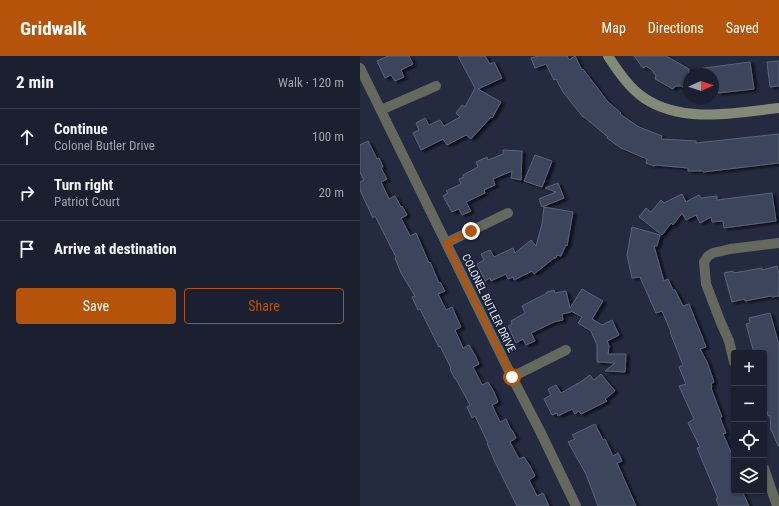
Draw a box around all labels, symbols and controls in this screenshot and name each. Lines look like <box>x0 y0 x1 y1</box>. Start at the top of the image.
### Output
text: Gridwalk <box>20 17 86 40</box>
text: Map <box>602 20 626 36</box>
text: Directions <box>648 20 704 36</box>
text: Saved <box>726 20 759 36</box>
north arrow <box>683 68 719 104</box>
text: 2 min <box>16 72 54 92</box>
text: Walk · 120 m <box>278 75 344 90</box>
text: Continue <box>54 120 108 138</box>
icon: ahead <box>16 126 38 148</box>
text: 100 m <box>312 129 344 144</box>
text: Colonel Butler Drive <box>54 138 155 153</box>
text: Turn right <box>54 176 113 194</box>
icon: right <box>16 182 38 204</box>
text: 20 m <box>318 185 344 200</box>
text: Patriot Court <box>54 194 120 209</box>
route end <box>462 222 480 240</box>
icon: arrive <box>16 238 38 260</box>
text: Arrive at destination <box>54 240 177 258</box>
street label: COLONEL BUTLER DRIVE <box>459 252 518 355</box>
button: Save <box>16 288 176 324</box>
button: Share <box>184 288 344 324</box>
map controls <box>731 350 767 494</box>
button: + <box>731 350 767 386</box>
route start <box>503 368 521 386</box>
button: − <box>731 386 767 422</box>
button: locate <box>731 422 767 458</box>
button: layers <box>731 458 767 494</box>

